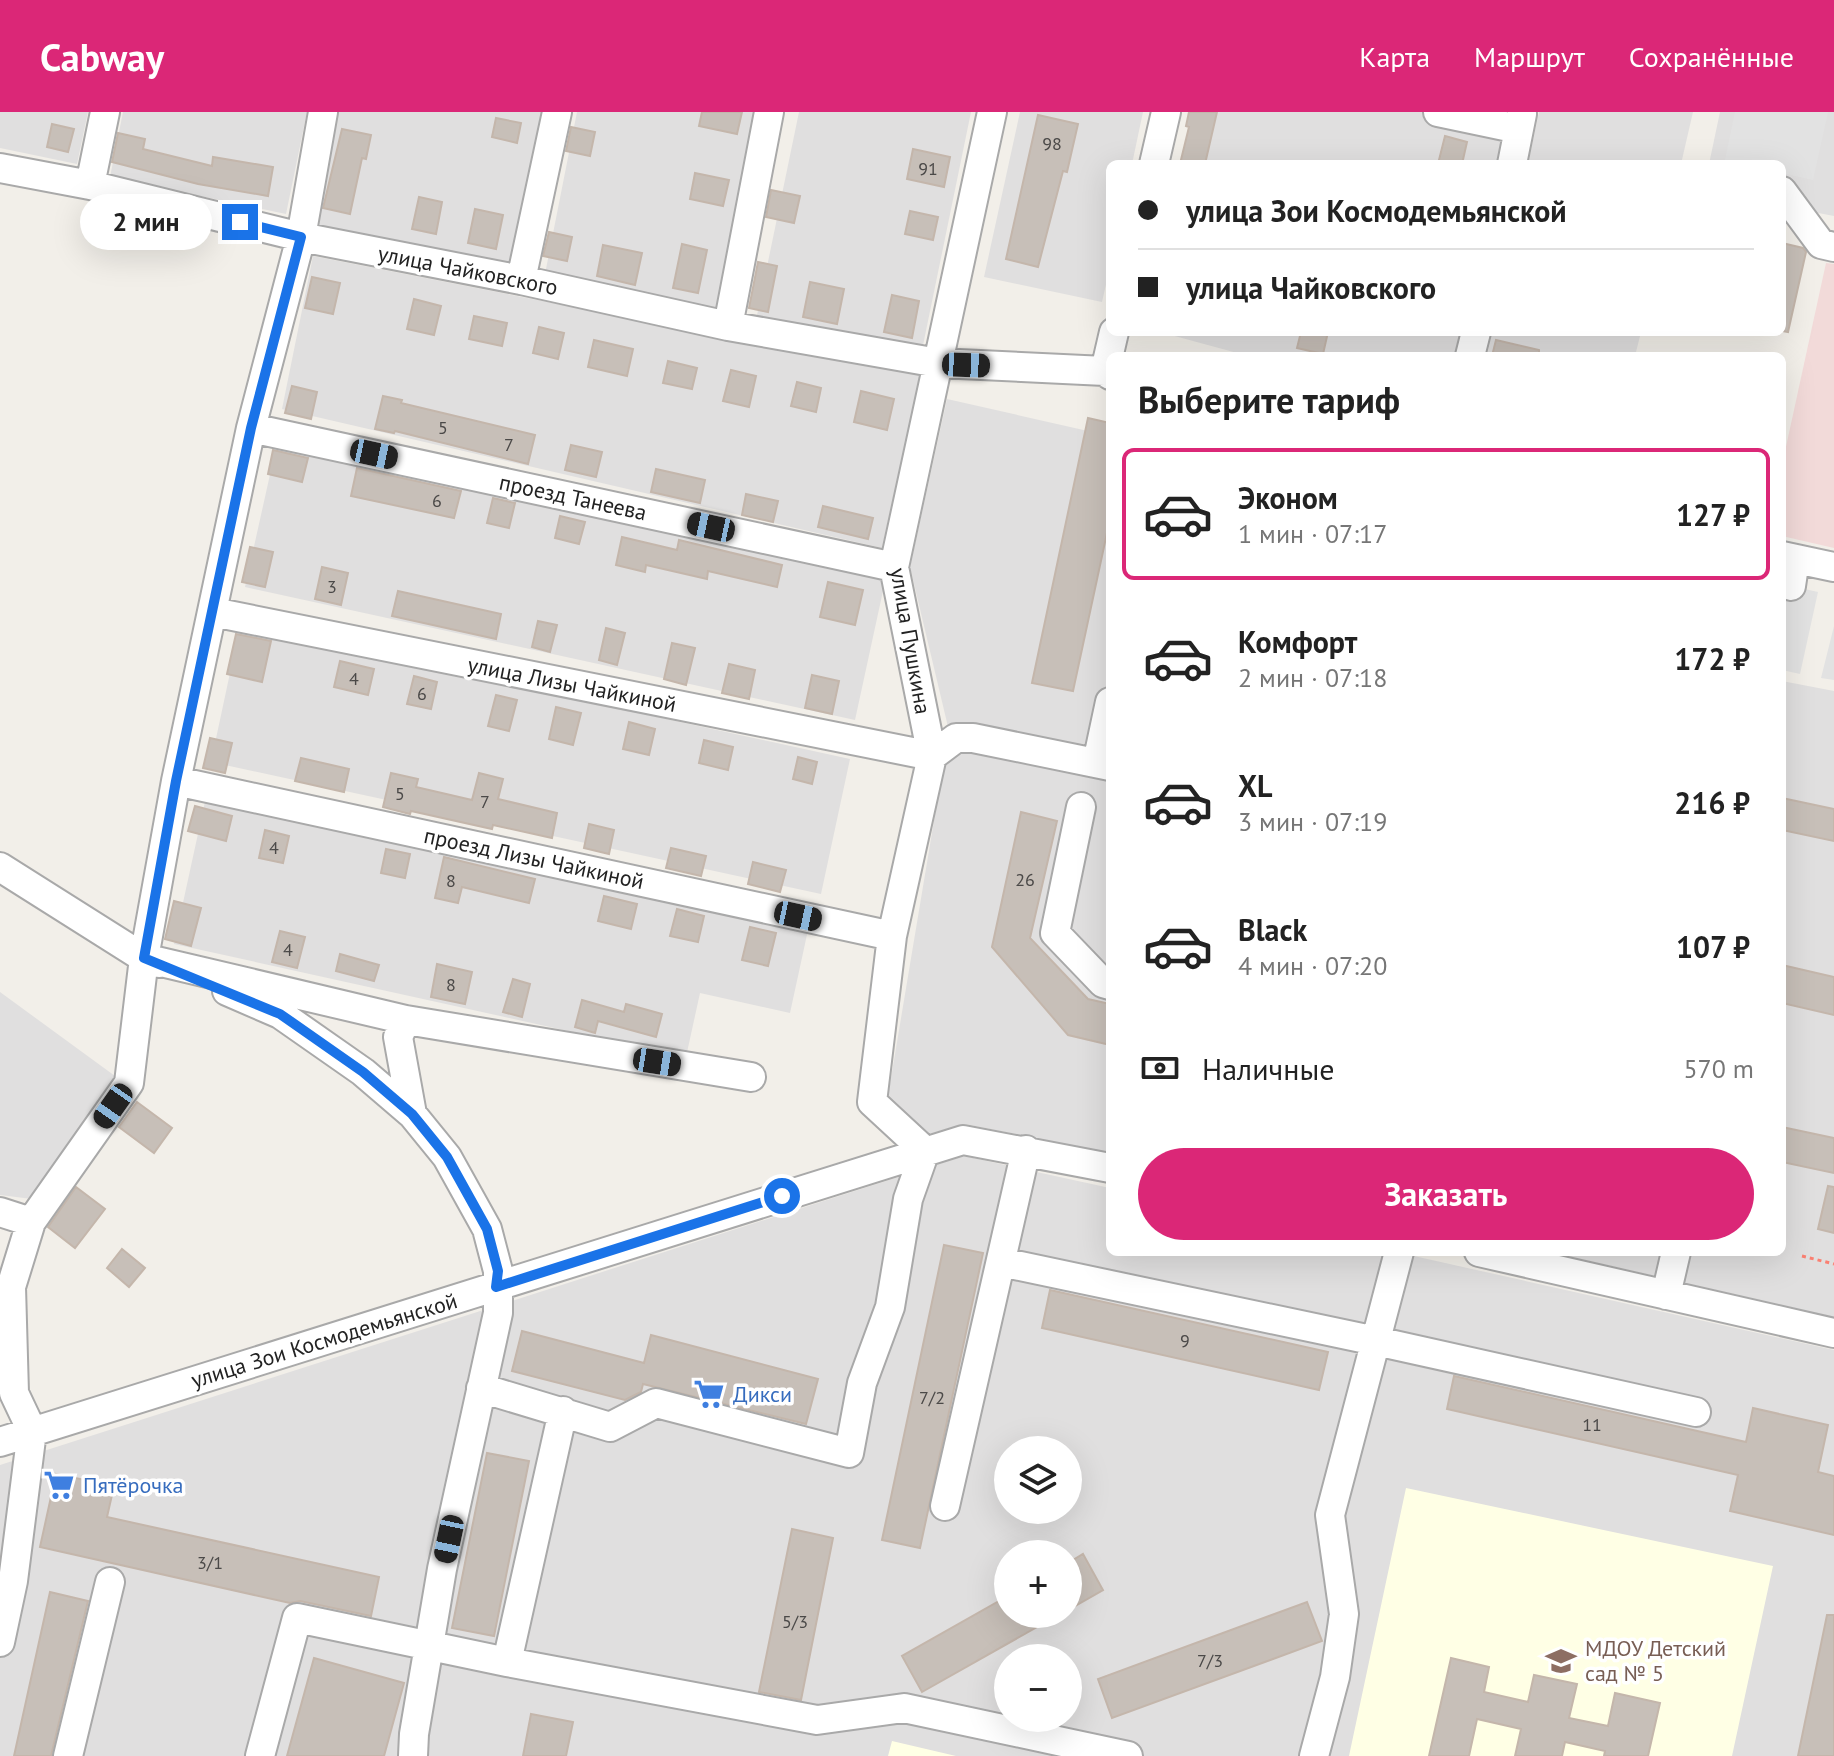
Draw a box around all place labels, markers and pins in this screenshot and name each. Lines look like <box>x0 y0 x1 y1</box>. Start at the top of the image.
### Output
supermarket icon: Дикси <box>692 1377 726 1411</box>
place label: Дикси <box>733 1380 792 1408</box>
supermarket icon: Пятёрочка <box>42 1468 76 1502</box>
place label: Пятёрочка <box>83 1471 183 1499</box>
place label: МДОУ Детский сад № 5 <box>1585 1634 1726 1687</box>
school or university icon: МДОУ Детский сад № 5 <box>1544 1644 1578 1678</box>

